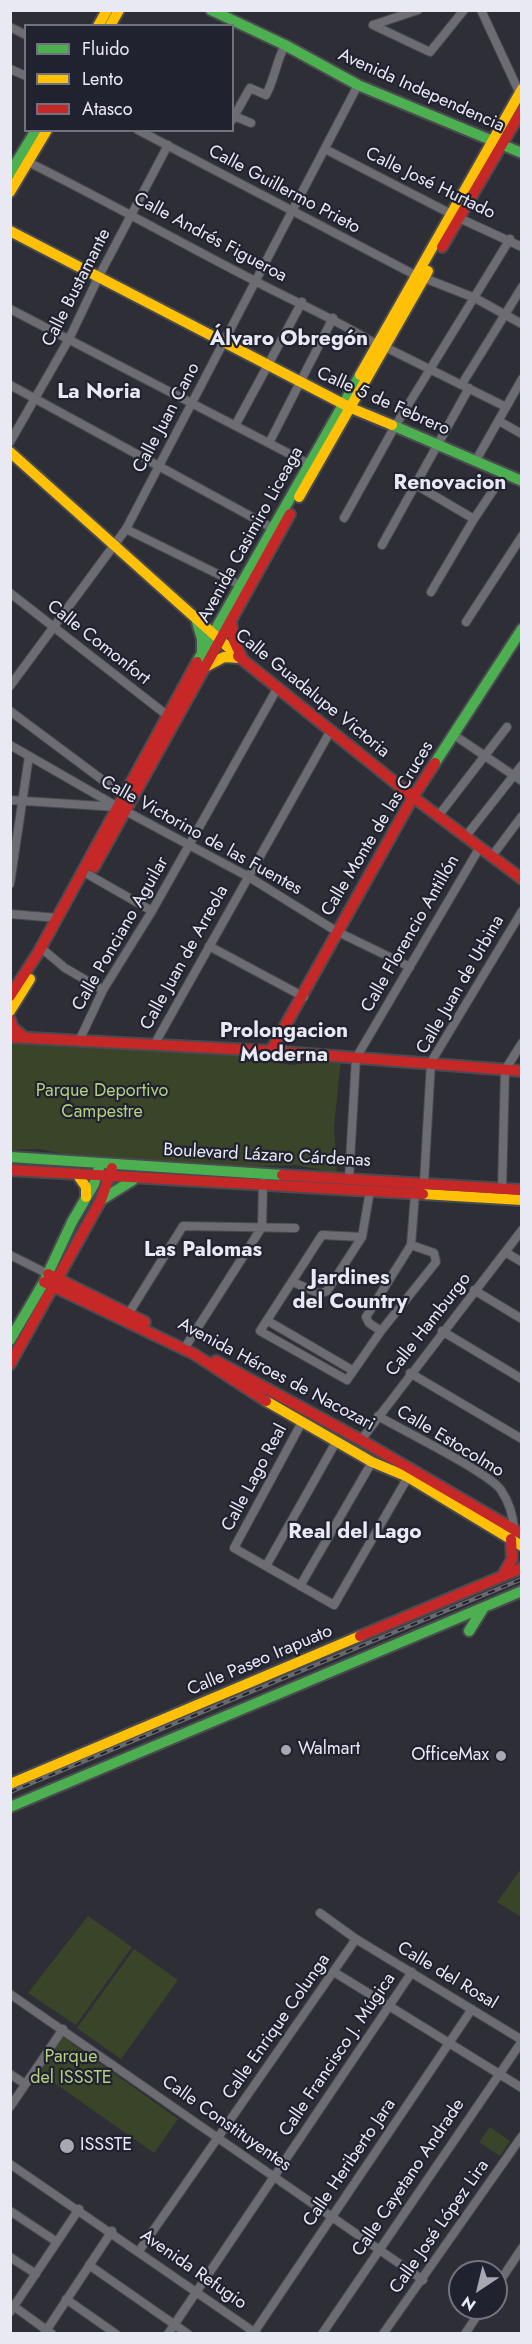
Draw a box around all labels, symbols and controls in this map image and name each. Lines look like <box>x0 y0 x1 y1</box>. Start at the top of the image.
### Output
legend <box>24 24 234 132</box>
text: Fluido <box>82 36 129 62</box>
street label: Avenida Independencia <box>335 45 507 137</box>
text: Lento <box>82 66 123 92</box>
text: Atasco <box>82 96 133 122</box>
street label: Calle Guillermo Prieto <box>204 141 364 239</box>
street label: Calle José Hurtado <box>362 143 498 225</box>
street label: Calle Andrés Figueroa <box>130 188 290 288</box>
street label: Calle Bustamante <box>38 225 116 351</box>
district label: Álvaro Obregón <box>210 327 368 353</box>
street label: Calle Juan Cano <box>129 359 205 477</box>
street label: Calle 5 de Febrero <box>313 363 453 441</box>
district label: La Noria <box>57 380 141 406</box>
street label: Avenida Casimiro Liceaga <box>194 443 308 627</box>
district label: Renovacion <box>394 471 506 497</box>
street label: Calle Comonfort <box>42 596 154 690</box>
street label: Calle Guadalupe Victoria <box>230 625 394 763</box>
street label: Calle Monte de las Cruces <box>317 738 439 920</box>
street label: Calle Victorino de las Fuentes <box>97 772 305 900</box>
street label: Calle Florencio Antillón <box>357 852 465 1016</box>
street label: Calle Ponciano Aguilar <box>68 853 174 1015</box>
street label: Calle Juan de Arreola <box>136 882 234 1034</box>
street label: Calle Juan de Urbina <box>412 912 510 1058</box>
district label: Prolongacion Moderna <box>220 1019 348 1069</box>
park label: Parque Deportivo Campestre <box>36 1081 168 1124</box>
street label: Boulevard Lázaro Cárdenas <box>163 1140 371 1172</box>
district label: Las Palomas <box>144 1238 262 1264</box>
district label: Jardines del Country <box>292 1266 408 1316</box>
street label: Calle Hamburgo <box>382 1269 476 1381</box>
street label: Avenida Héroes de Nacozari <box>174 1314 378 1436</box>
street label: Calle Estocolmo <box>392 1401 508 1483</box>
street label: Calle Lago Real <box>218 1421 292 1535</box>
district label: Real del Lago <box>288 1520 422 1546</box>
street label: Calle Paseo Irapuato <box>184 1621 336 1701</box>
place label: Walmart <box>298 1739 360 1761</box>
marker: Walmart <box>279 1743 293 1757</box>
place label: OfficeMax <box>411 1745 489 1767</box>
marker: OfficeMax <box>494 1749 508 1763</box>
street label: Calle del Rosal <box>393 1938 501 2014</box>
street label: Calle Enrique Colunga <box>219 1950 335 2104</box>
street label: Calle Francisco J. Múgica <box>275 1969 401 2141</box>
park label: Parque del ISSSTE <box>30 2047 112 2090</box>
street label: Calle Constituyentes <box>157 2071 295 2177</box>
street label: Calle Heriberto Jara <box>299 2095 401 2231</box>
street label: Calle Cayetano Andrade <box>348 2095 470 2261</box>
place label: ISSSTE <box>80 2135 132 2157</box>
marker: ISSSTE <box>58 2137 76 2155</box>
street label: Calle José López Lira <box>386 2156 494 2298</box>
street label: Avenida Refugio <box>136 2225 250 2315</box>
north arrow <box>448 2260 508 2320</box>
text: N <box>457 2290 480 2317</box>

